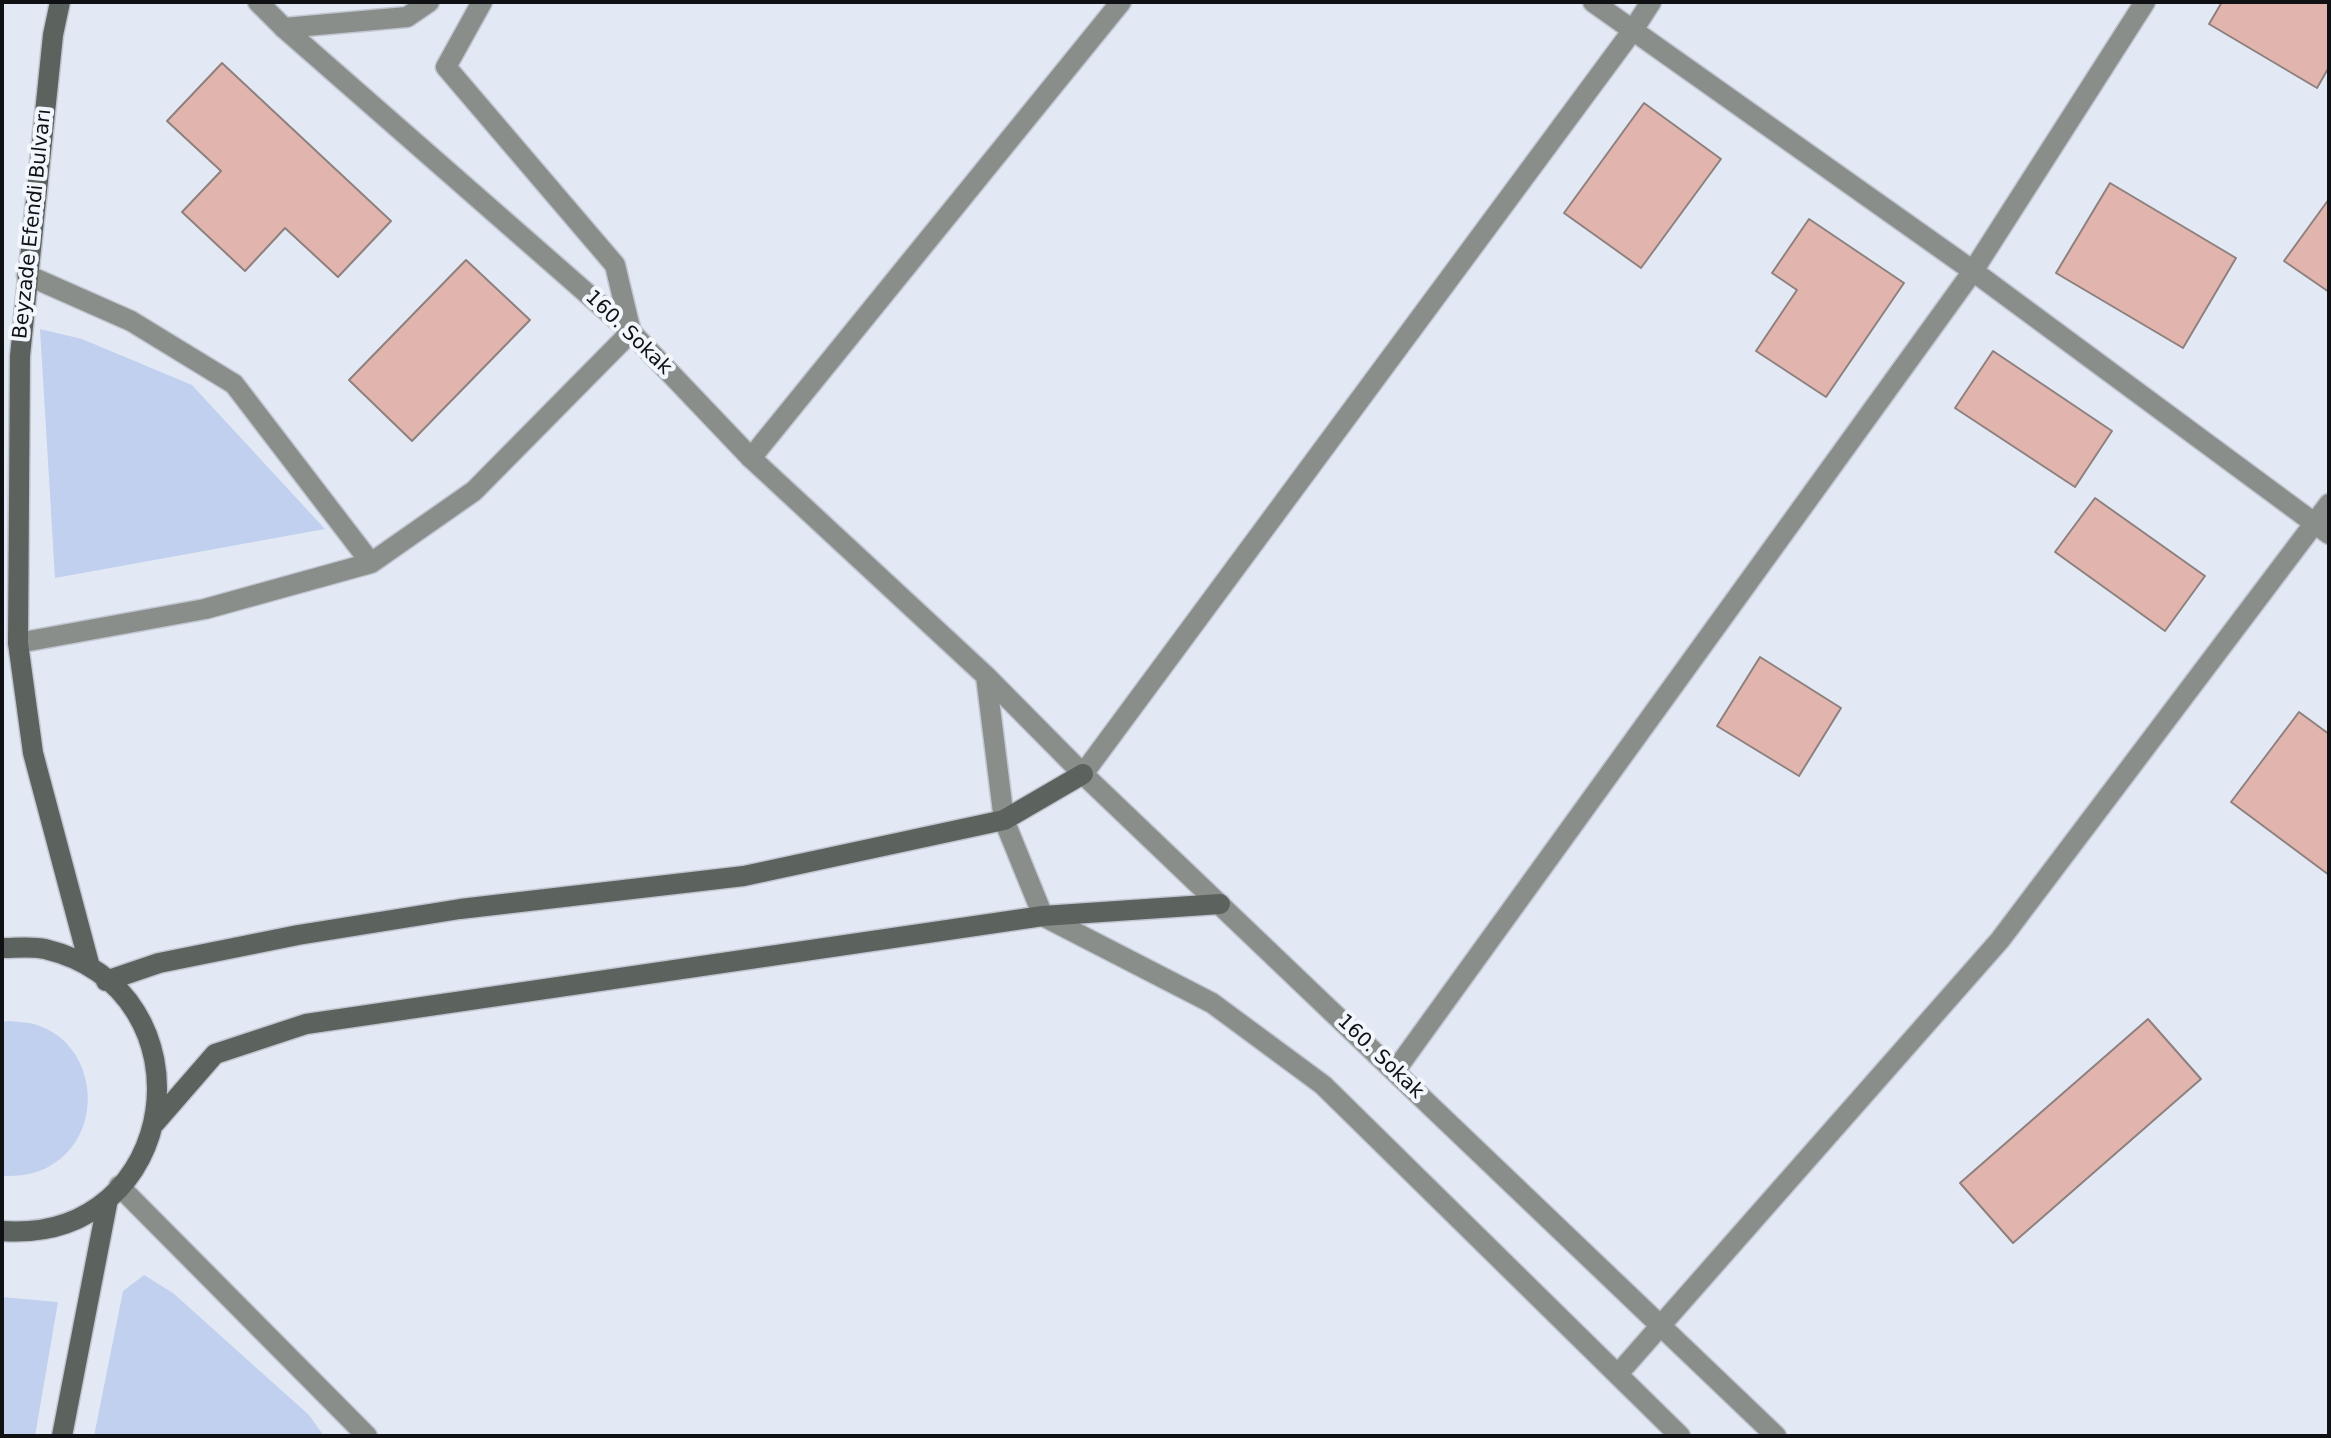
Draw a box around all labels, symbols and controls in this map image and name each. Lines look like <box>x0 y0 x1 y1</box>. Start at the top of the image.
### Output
street label: Beyzade Efendi Bulvarı <box>9 108 57 340</box>
street label: 160. Sokak <box>580 286 676 380</box>
street label: 160. Sokak <box>1332 1010 1428 1104</box>

